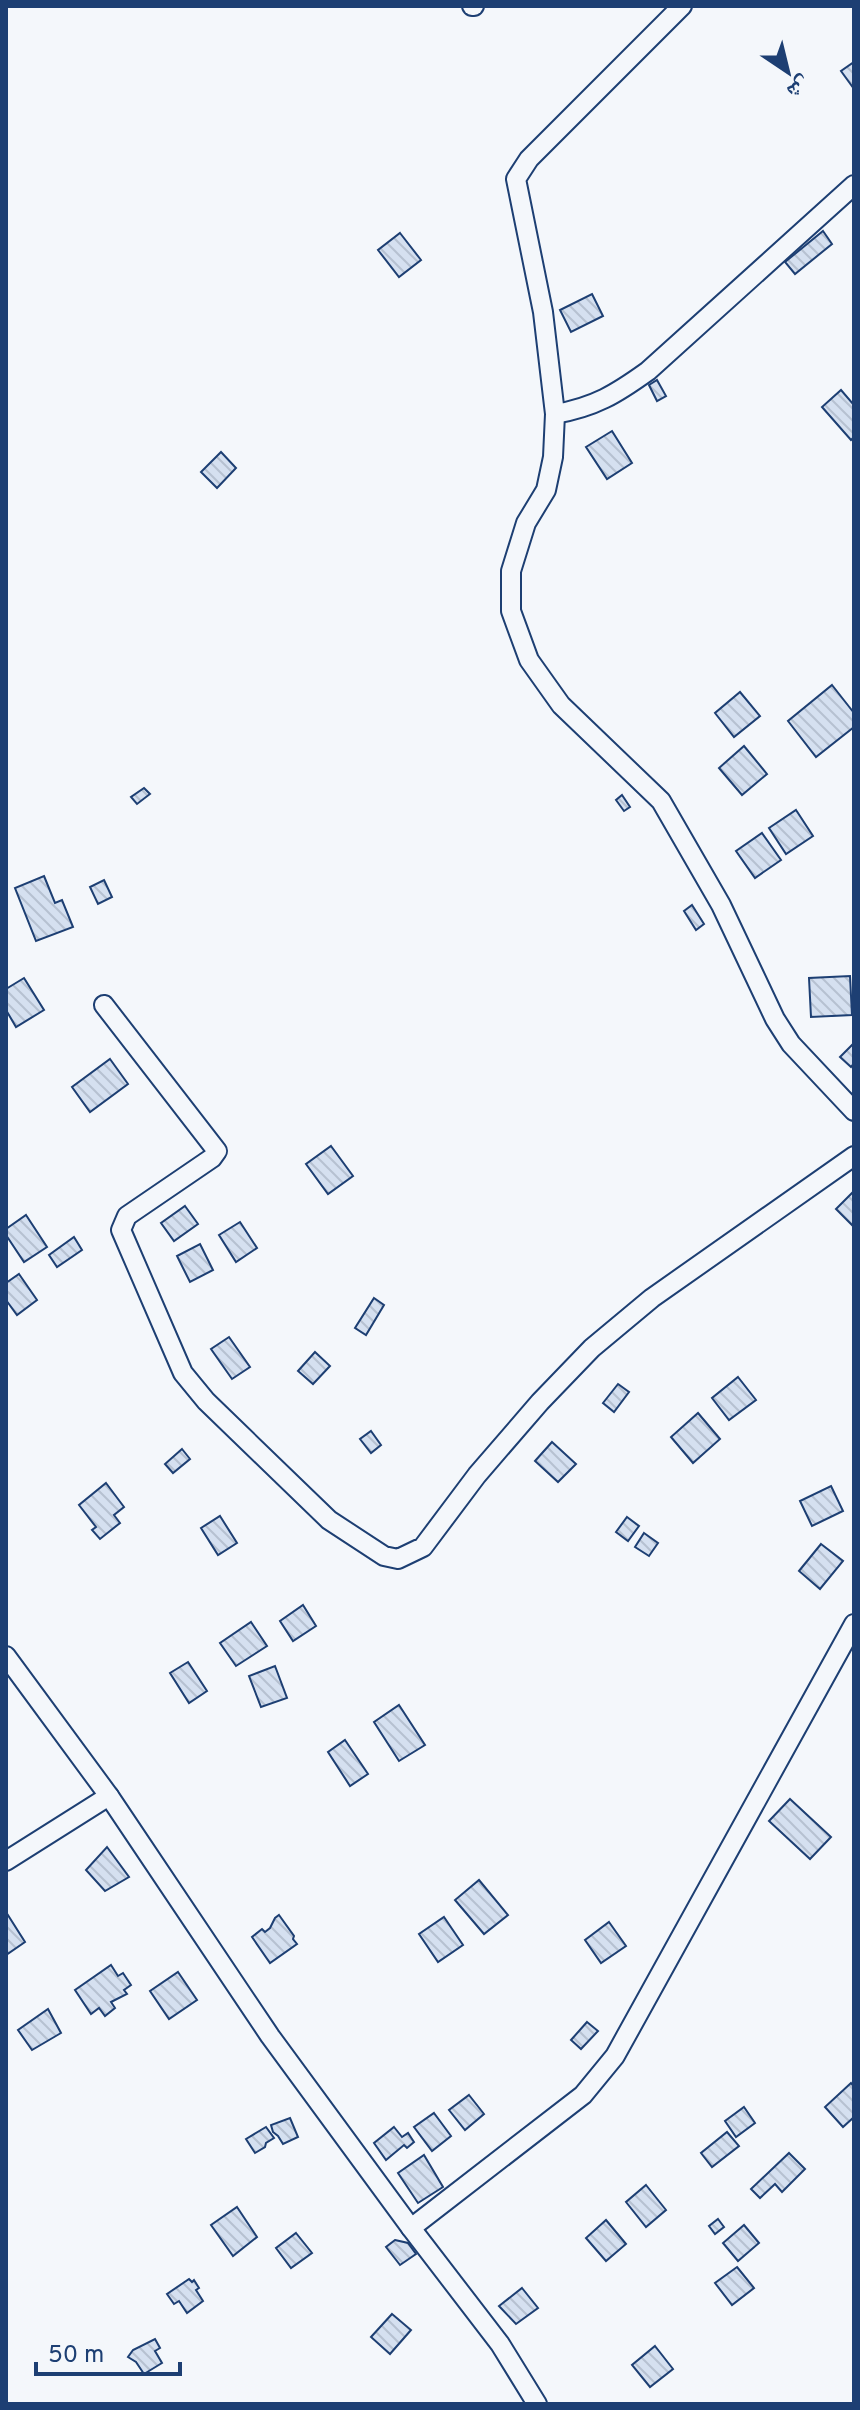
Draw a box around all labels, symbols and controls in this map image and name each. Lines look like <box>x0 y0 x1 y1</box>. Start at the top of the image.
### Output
north arrow <box>748 32 828 112</box>
text: ش <box>781 69 815 104</box>
scale bar <box>36 2326 180 2376</box>
text: 50 m <box>48 2341 104 2371</box>

